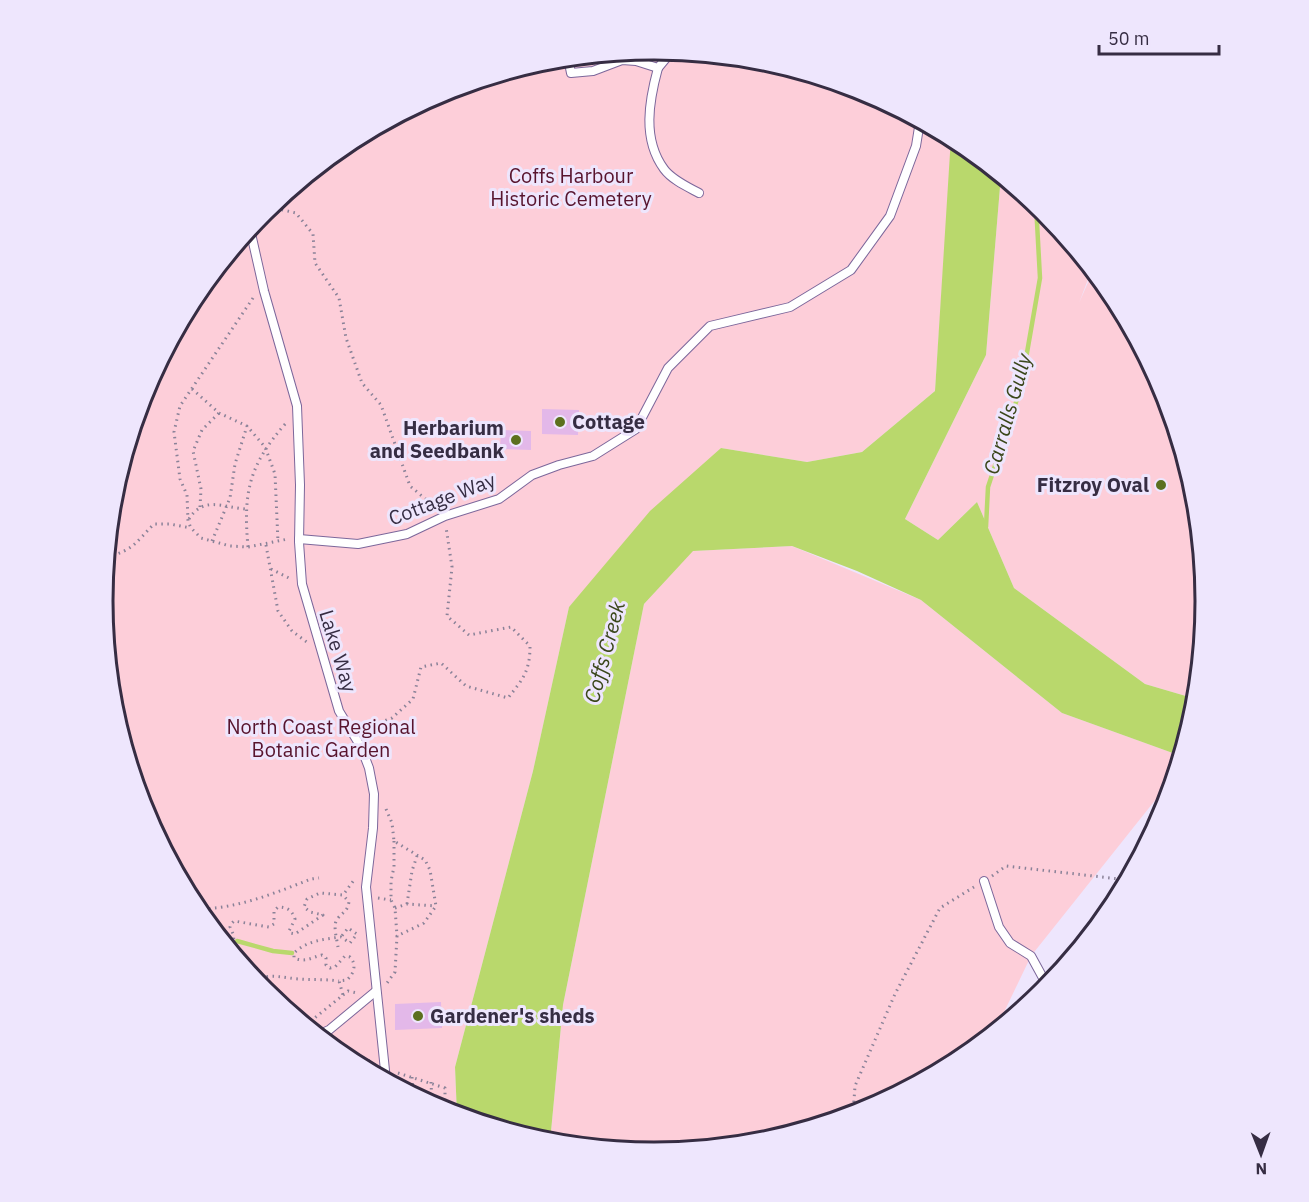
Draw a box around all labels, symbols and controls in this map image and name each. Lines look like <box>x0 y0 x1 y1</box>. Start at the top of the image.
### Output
scale bar <box>1099 18 1219 56</box>
text: 50 m <box>1108 27 1150 50</box>
park label: Coffs Harbour Historic Cemetery <box>490 162 652 212</box>
water label: Carralls Gully <box>976 349 1038 477</box>
place label: Cottage <box>572 408 645 435</box>
place label: Herbarium and Seedbank <box>370 414 504 464</box>
marker: Cottage <box>553 415 567 429</box>
marker: Herbarium and Seedbank <box>509 433 523 447</box>
street label: Cottage Way <box>384 466 499 531</box>
place label: Fitzroy Oval <box>1037 471 1149 498</box>
marker: Fitzroy Oval <box>1154 478 1168 492</box>
water label: Coffs Creek <box>577 597 631 706</box>
street label: Lake Way <box>313 606 364 695</box>
park label: North Coast Regional Botanic Garden <box>226 713 416 763</box>
place label: Gardener's sheds <box>430 1002 595 1029</box>
marker: Gardener's sheds <box>411 1009 425 1023</box>
north arrow <box>1231 1124 1291 1184</box>
text: N <box>1255 1159 1267 1179</box>

